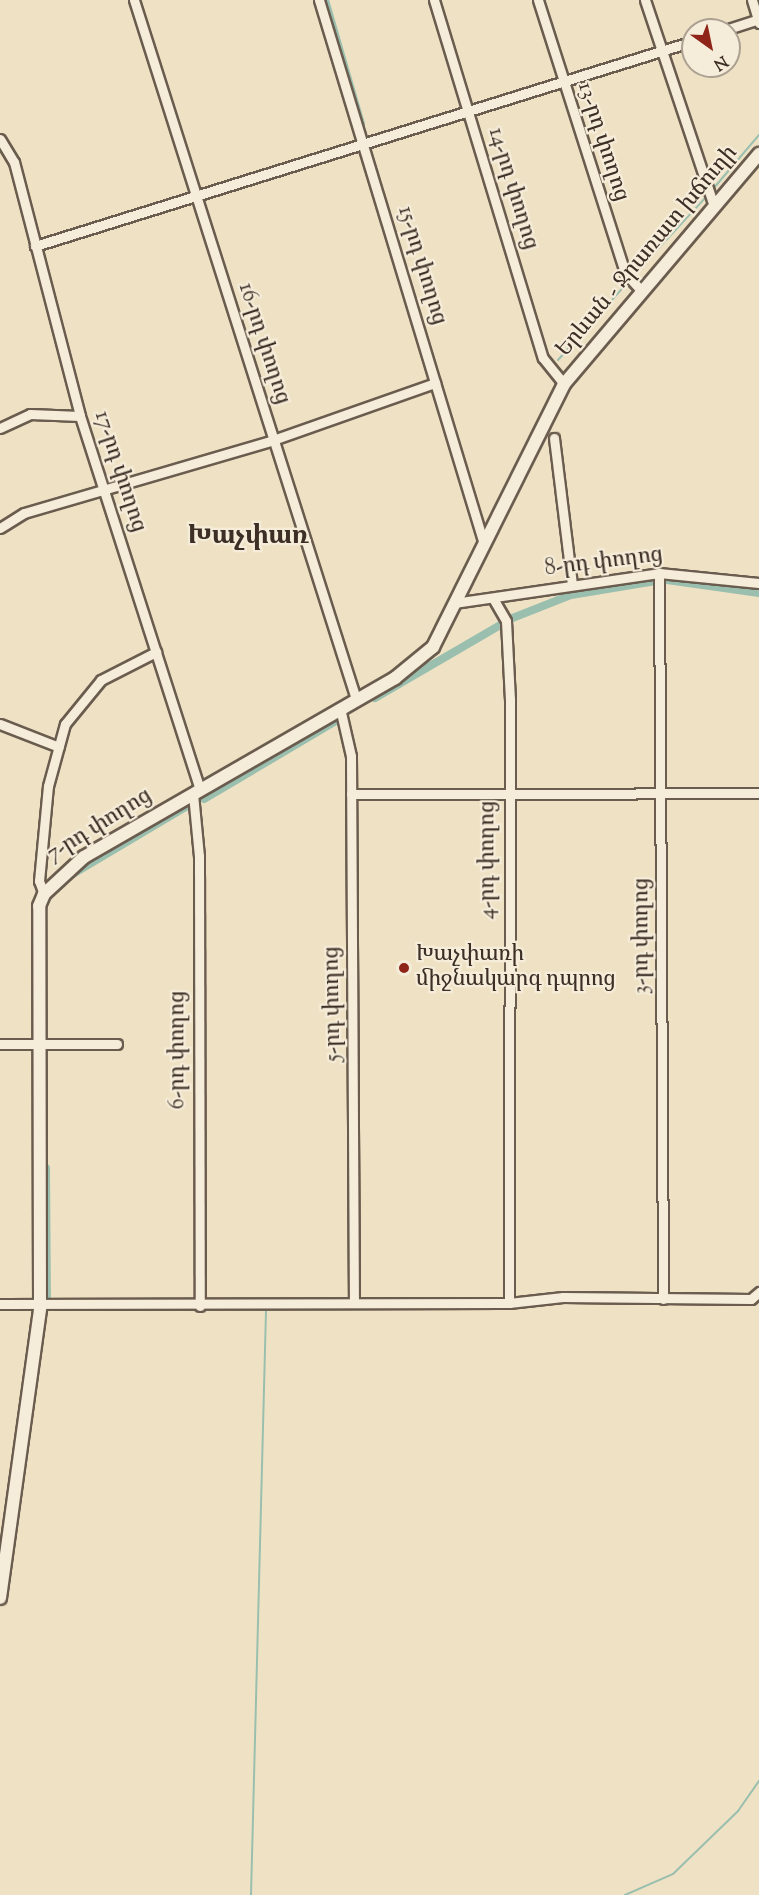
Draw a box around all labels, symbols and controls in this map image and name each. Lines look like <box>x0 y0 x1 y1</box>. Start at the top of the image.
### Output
north arrow <box>681 18 741 78</box>
text: N <box>708 49 732 75</box>
street label: 13-րդ փողոց <box>570 79 634 205</box>
street label: 14-րդ փողոց <box>481 125 543 253</box>
street label: Երևան - Ջրառատ խճուղի <box>552 141 744 363</box>
street label: 15-րդ փողոց <box>390 203 452 329</box>
street label: 16-րդ փողոց <box>231 280 295 408</box>
street label: 17-րդ փողոց <box>87 408 151 536</box>
district label: Խաչփառ <box>187 521 309 553</box>
street label: 8-րդ փողոց <box>543 543 665 583</box>
street label: 7-րդ փողոց <box>43 783 157 869</box>
street label: 4-րդ փողոց <box>476 801 502 919</box>
street label: 3-րդ փողոց <box>630 878 656 994</box>
place label: Խաչփառի միջնակարգ դպրոց <box>416 942 616 993</box>
street label: 5-րդ փողոց <box>320 946 348 1062</box>
marker: Խաչփառի միջնակարգ դպրոց <box>397 961 411 975</box>
street label: 6-րդ փողոց <box>166 991 192 1109</box>

